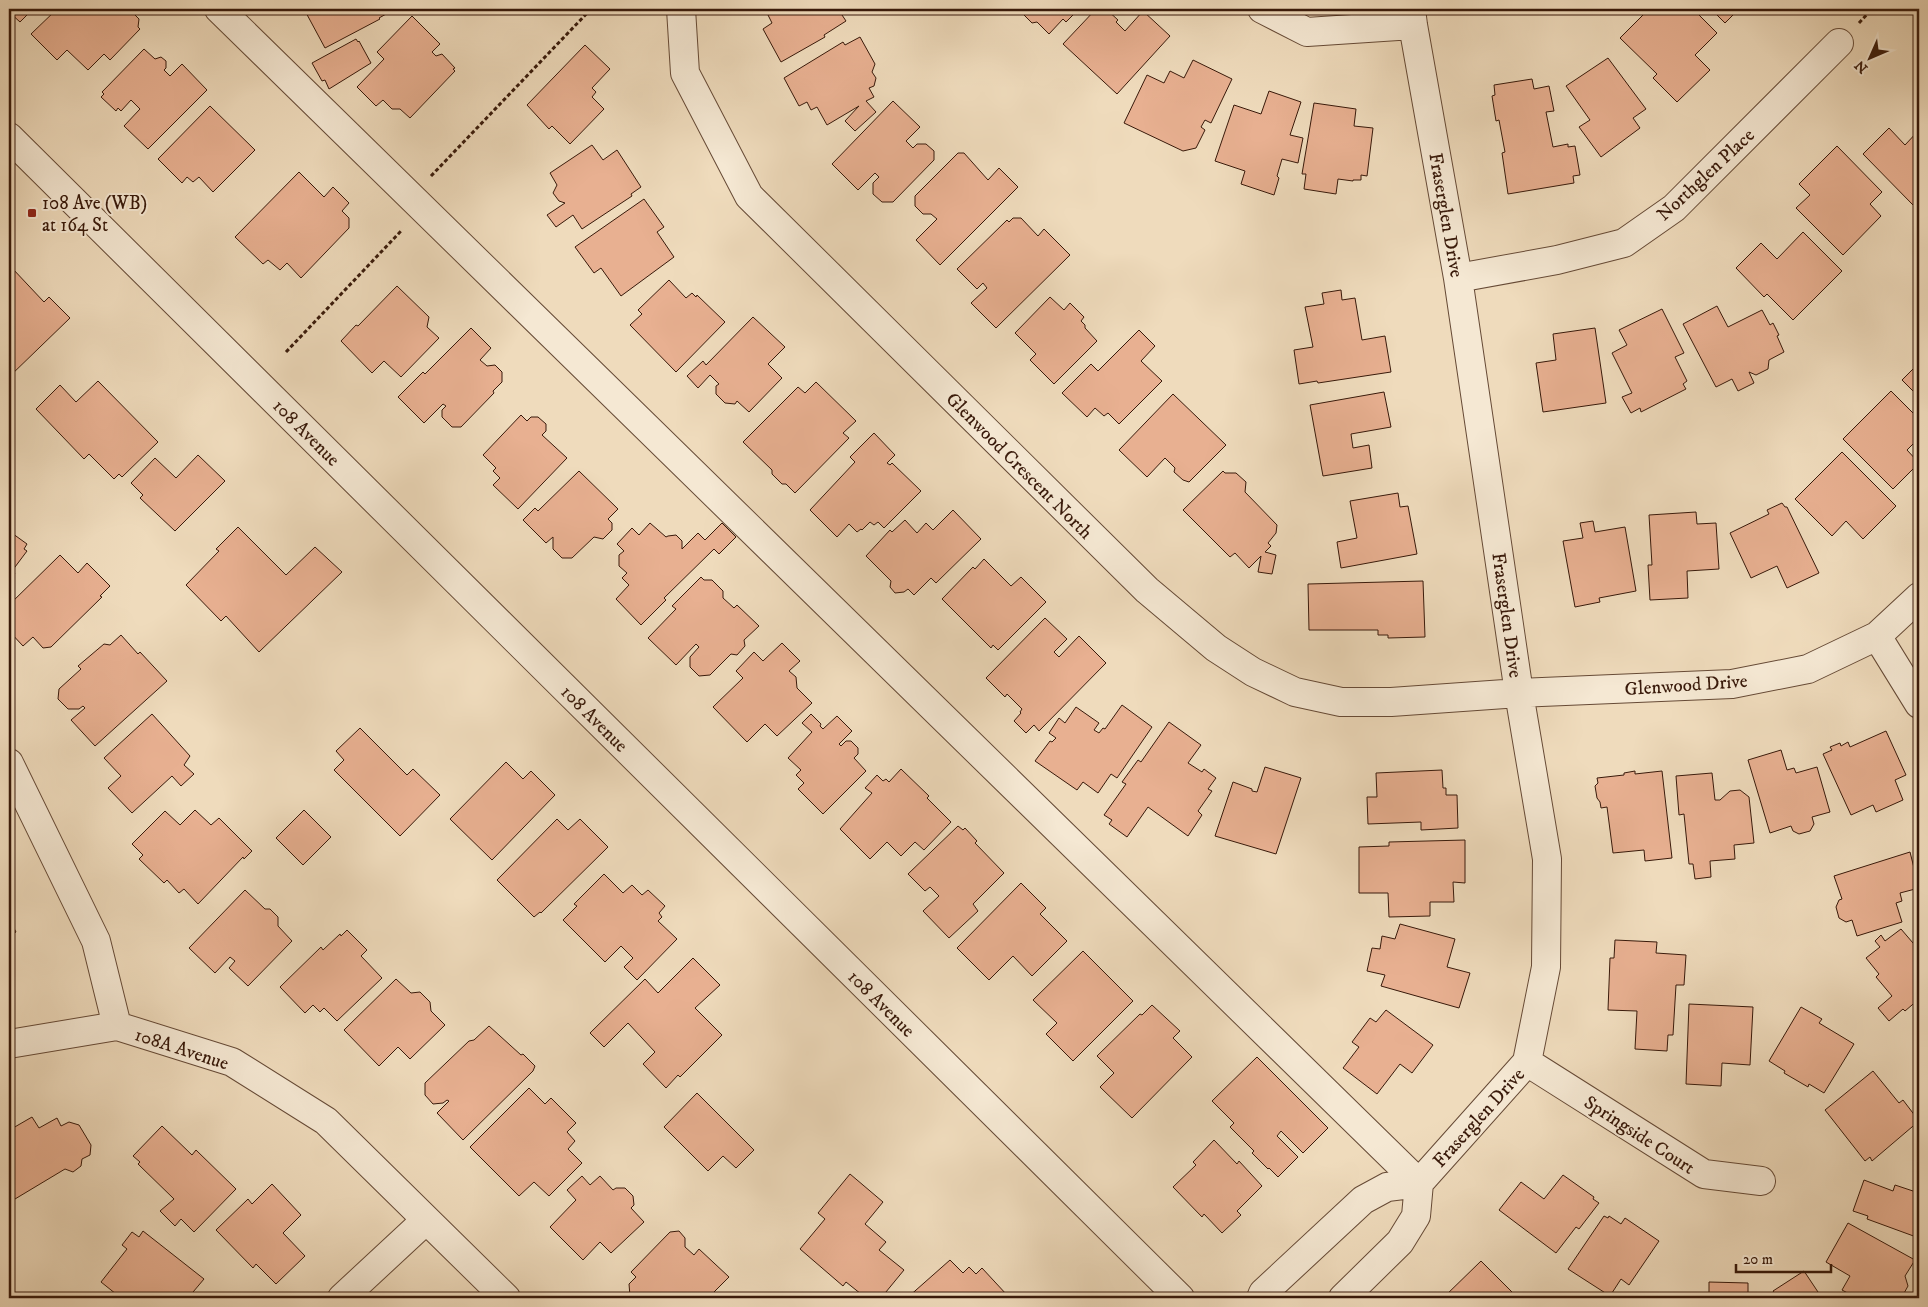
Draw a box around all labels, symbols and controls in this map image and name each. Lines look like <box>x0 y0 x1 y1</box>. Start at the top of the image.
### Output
north arrow <box>1846 32 1896 82</box>
text: N <box>1851 56 1872 77</box>
street label: Northglen Place <box>1652 124 1760 226</box>
street label: Fraserglen Drive <box>1423 151 1468 280</box>
place label: 108 Ave (WB) at 164 St <box>42 192 147 237</box>
marker: 108 Ave (WB) at 164 St <box>26 207 38 219</box>
street label: Glenwood Crescent North <box>941 388 1097 544</box>
street label: 108 Avenue <box>268 395 344 472</box>
street label: Fraserglen Drive <box>1486 551 1527 679</box>
street label: Glenwood Drive <box>1624 670 1748 701</box>
street label: 108 Avenue <box>556 681 632 758</box>
street label: 108 Avenue <box>843 966 919 1043</box>
street label: 108A Avenue <box>132 1023 232 1075</box>
street label: Fraserglen Drive <box>1428 1063 1530 1173</box>
street label: Springside Court <box>1579 1091 1699 1180</box>
scale bar <box>1736 1242 1830 1274</box>
text: 20 m <box>1743 1250 1773 1269</box>

